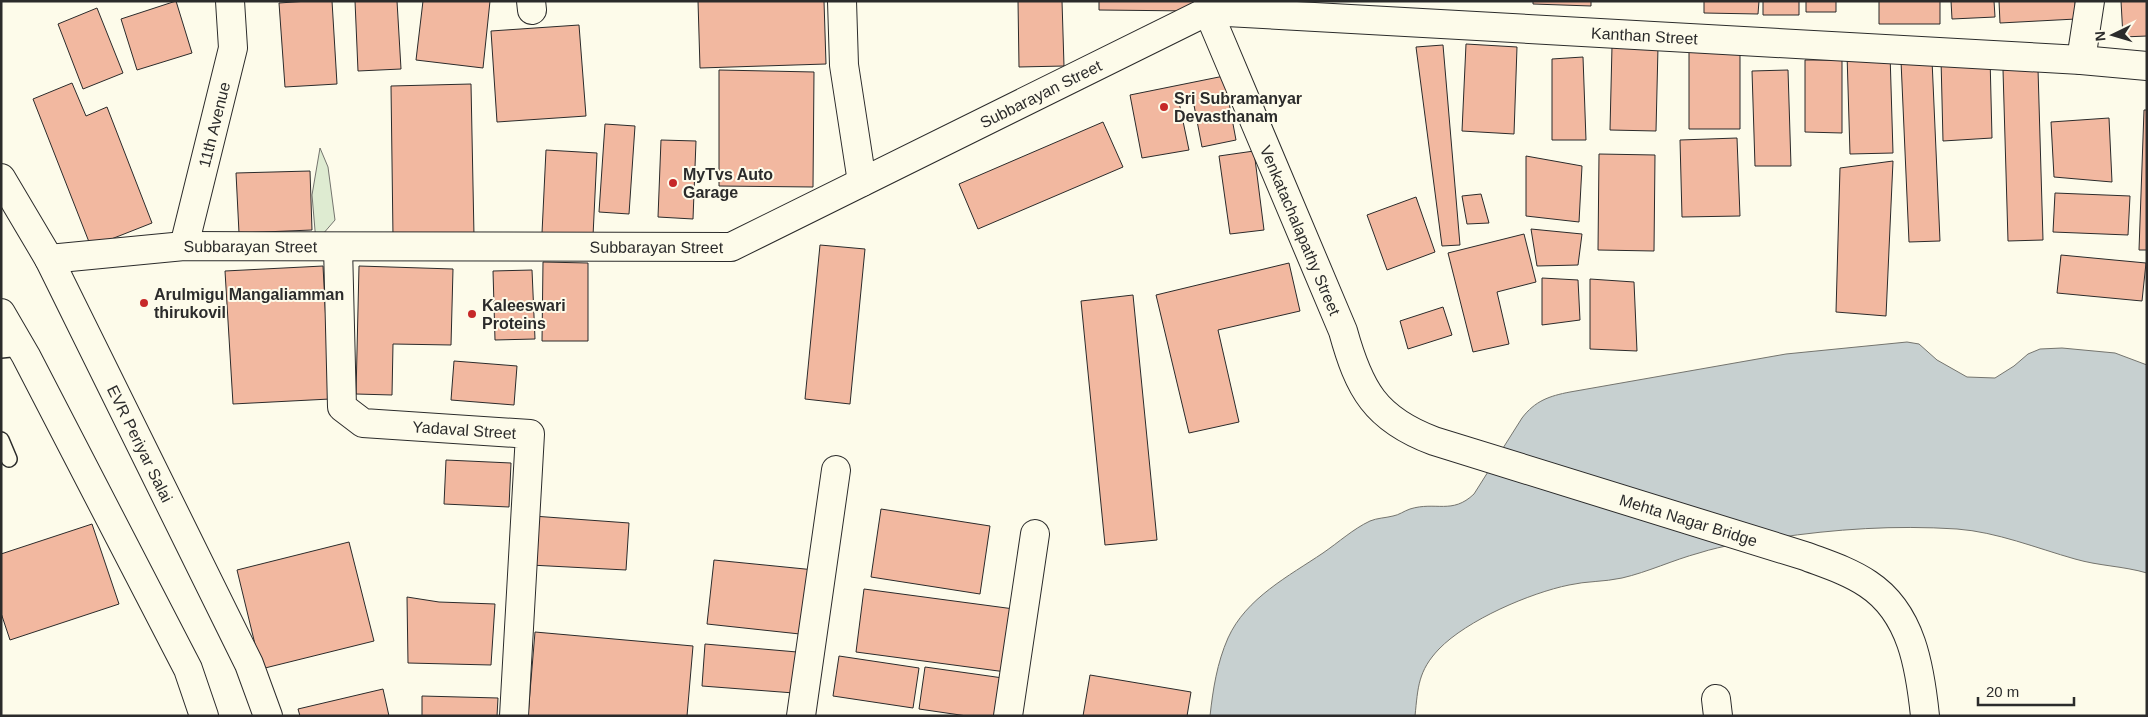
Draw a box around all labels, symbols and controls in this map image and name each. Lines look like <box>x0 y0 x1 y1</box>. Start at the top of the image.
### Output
north arrow <box>2088 10 2138 60</box>
street label: Kanthan Street <box>1591 25 1699 48</box>
text: N <box>2092 30 2108 42</box>
street label: Subbarayan Street <box>977 57 1105 132</box>
street label: 11th Avenue <box>196 80 233 169</box>
place label: Sri Subramanyar Devasthanam <box>1174 90 1302 125</box>
marker: Sri Subramanyar Devasthanam <box>1158 101 1170 113</box>
street label: Venkatachalapathy Street <box>1257 143 1344 318</box>
place label: MyTvs Auto Garage <box>683 166 773 201</box>
marker: MyTvs Auto Garage <box>667 177 679 189</box>
street label: Subbarayan Street <box>184 238 318 255</box>
street label: Subbarayan Street <box>590 239 724 256</box>
place label: Arulmigu Mangaliamman thirukovil <box>154 286 344 321</box>
marker: Arulmigu Mangaliamman thirukovil <box>138 297 150 309</box>
place label: Kaleeswari Proteins <box>482 297 566 332</box>
marker: Kaleeswari Proteins <box>466 308 478 320</box>
street label: EVR Periyar Salai <box>104 383 176 505</box>
street label: Yadaval Street <box>412 418 517 442</box>
street label: Mehta Nagar Bridge <box>1617 491 1759 550</box>
scale bar <box>1978 674 2074 706</box>
text: 20 m <box>1986 683 2019 700</box>

